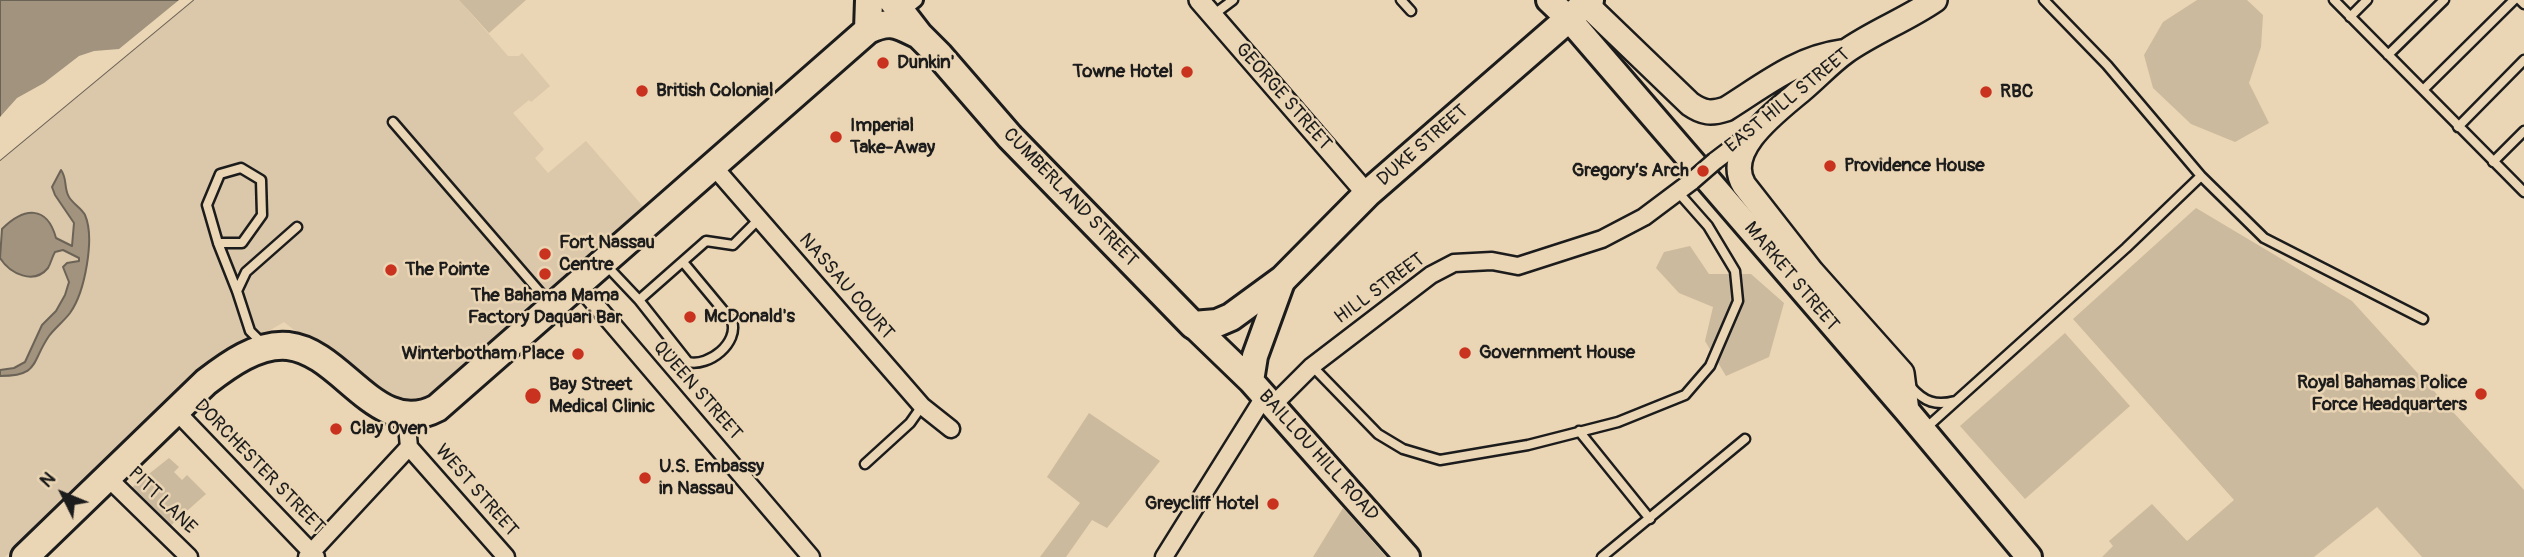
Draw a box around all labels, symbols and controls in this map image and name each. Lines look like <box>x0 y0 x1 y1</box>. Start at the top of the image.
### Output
street label: GEORGE STREET <box>1230 39 1336 155</box>
street label: EAST HILL STREET <box>1721 44 1855 158</box>
place label: Dunkin' <box>897 52 954 74</box>
marker: Dunkin' <box>875 55 891 71</box>
place label: Towne Hotel <box>1072 61 1173 83</box>
marker: Towne Hotel <box>1179 64 1195 80</box>
place label: British Colonial <box>656 80 773 102</box>
place label: RBC <box>2000 81 2033 103</box>
marker: British Colonial <box>634 83 650 99</box>
marker: RBC <box>1978 84 1994 100</box>
street label: DUKE STREET <box>1373 100 1473 192</box>
place label: Imperial Take-Away <box>850 115 935 159</box>
street label: CUMBERLAND STREET <box>998 124 1142 272</box>
marker: Imperial Take-Away <box>828 129 844 145</box>
place label: Providence House <box>1844 155 1985 177</box>
marker: Providence House <box>1822 158 1838 174</box>
place label: Gregory’s Arch <box>1572 160 1689 182</box>
marker: Gregory’s Arch <box>1695 163 1711 179</box>
street label: MARKET STREET <box>1739 218 1843 336</box>
street label: NASSAU COURT <box>794 229 898 345</box>
place label: Fort Nassau Centre <box>559 232 655 276</box>
marker: Fort Nassau Centre <box>537 246 553 262</box>
street label: HILL STREET <box>1330 249 1430 329</box>
place label: The Pointe <box>405 259 489 281</box>
marker: The Pointe <box>383 262 399 278</box>
marker: The Bahama Mama Factory Daquari Bar <box>537 266 553 282</box>
place label: The Bahama Mama Factory Daquari Bar <box>468 285 622 329</box>
place label: McDonald's <box>704 306 795 328</box>
marker: McDonald's <box>682 309 698 325</box>
street label: QUEEN STREET <box>648 337 746 445</box>
place label: Government House <box>1479 342 1635 364</box>
place label: Winterbotham Place <box>401 343 564 365</box>
marker: Government House <box>1457 345 1473 361</box>
marker: Winterbotham Place <box>570 346 586 362</box>
place label: Royal Bahamas Police Force Headquarters <box>2297 372 2467 416</box>
place label: Bay Street Medical Clinic <box>549 374 655 418</box>
marker: Bay Street Medical Clinic <box>523 386 543 406</box>
street label: BAILLOU HILL ROAD <box>1253 386 1383 526</box>
marker: Royal Bahamas Police Force Headquarters <box>2473 386 2489 402</box>
street label: DORCHESTER STREET <box>189 395 329 539</box>
place label: Clay Oven <box>350 418 428 440</box>
marker: Clay Oven <box>328 421 344 437</box>
street label: WEST STREET <box>430 440 522 542</box>
place label: U.S. Embassy in Nassau <box>659 456 764 500</box>
north arrow <box>28 459 98 529</box>
street label: PITT LANE <box>123 463 201 539</box>
text: N <box>34 467 61 493</box>
marker: U.S. Embassy in Nassau <box>637 470 653 486</box>
place label: Greycliff Hotel <box>1145 493 1259 515</box>
marker: Greycliff Hotel <box>1265 496 1281 512</box>

